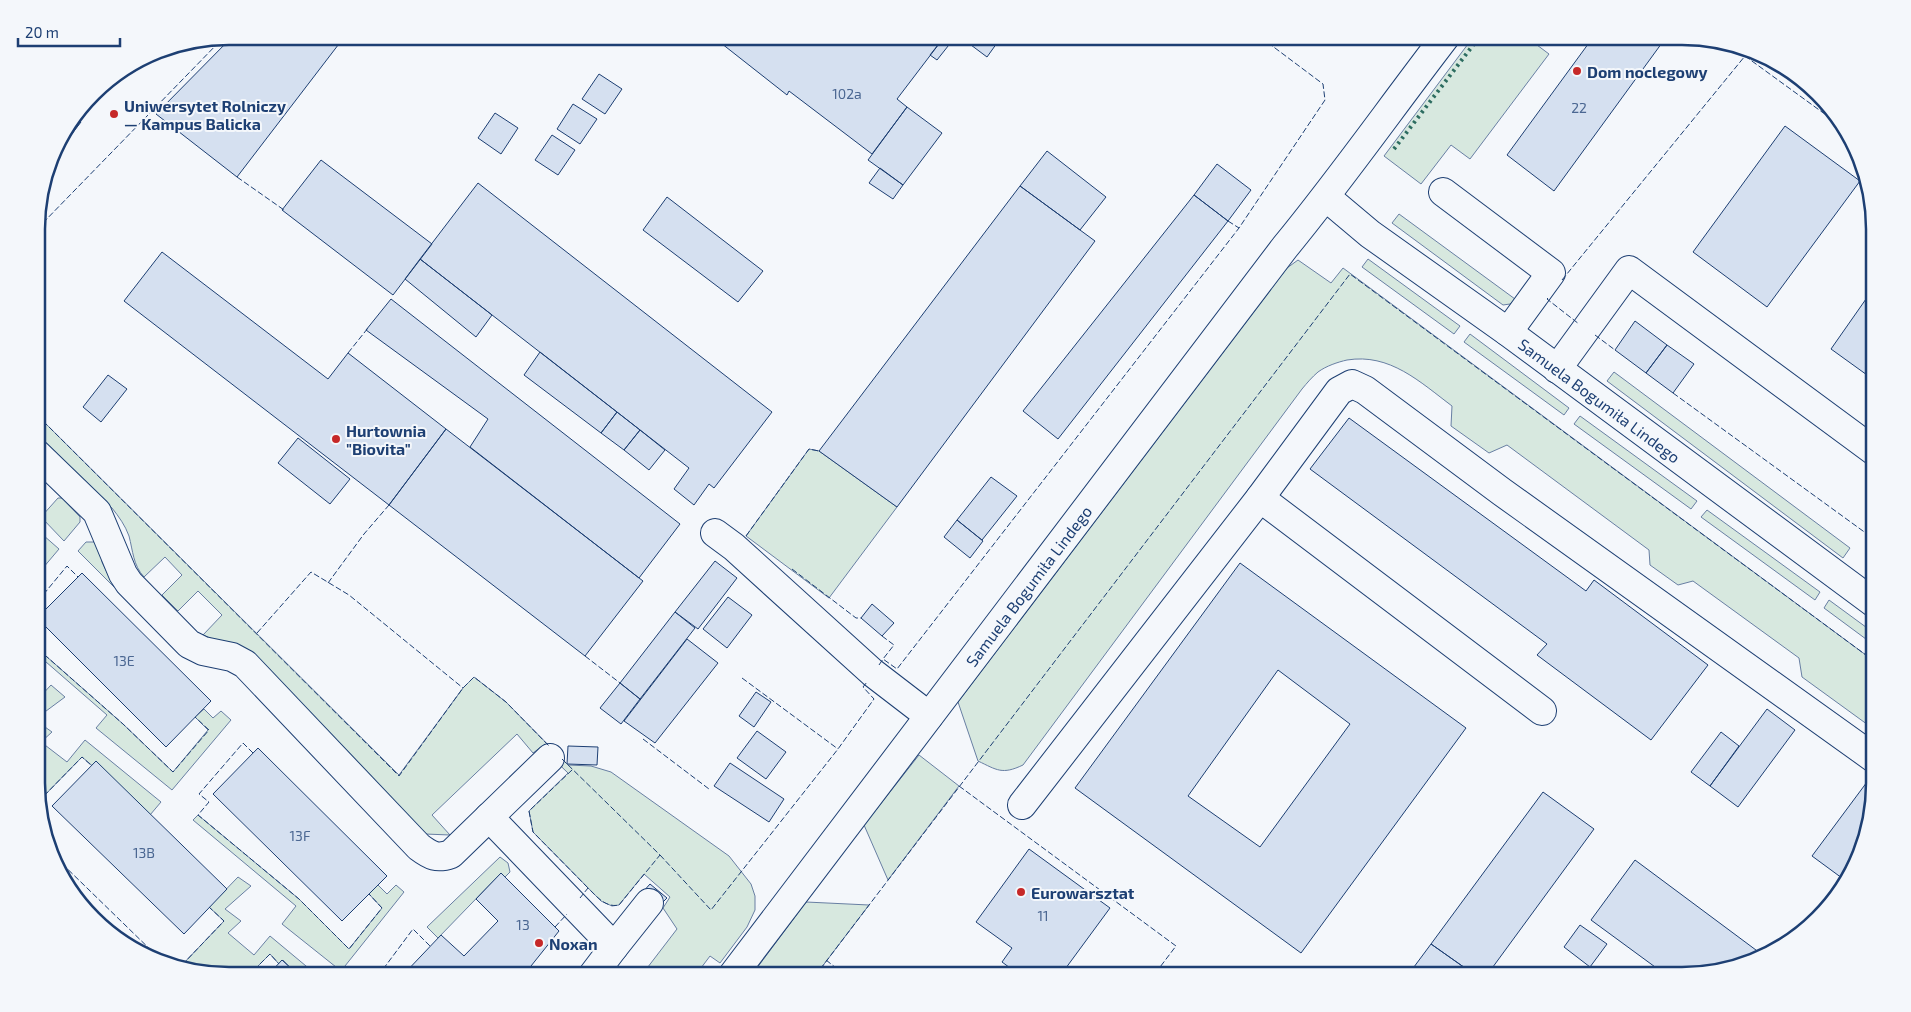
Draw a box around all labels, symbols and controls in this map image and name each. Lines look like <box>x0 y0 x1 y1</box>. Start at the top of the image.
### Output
scale bar <box>18 15 120 47</box>
text: 20 m <box>25 23 59 41</box>
place label: Dom noclegowy <box>1587 62 1708 82</box>
marker: Dom noclegowy <box>1571 65 1583 77</box>
house number: 102a <box>832 85 862 102</box>
place label: Uniwersytet Rolniczy — Kampus Balicka <box>124 96 286 133</box>
house number: 22 <box>1571 99 1587 116</box>
marker: Uniwersytet Rolniczy — Kampus Balicka <box>108 108 120 120</box>
street label: Samuela Bogumiła Lindego <box>1515 334 1684 466</box>
place label: Hurtownia "Biovita" <box>346 421 426 458</box>
marker: Hurtownia "Biovita" <box>330 433 342 445</box>
street label: Samuela Bogumiła Lindego <box>961 502 1095 670</box>
house number: 13E <box>113 652 135 669</box>
house number: 13F <box>290 827 311 844</box>
house number: 13B <box>133 844 155 861</box>
place label: Eurowarsztat <box>1031 883 1135 902</box>
marker: Eurowarsztat <box>1015 886 1027 898</box>
house number: 11 <box>1037 907 1049 924</box>
house number: 13 <box>516 916 530 933</box>
place label: Noxan <box>549 934 598 953</box>
marker: Noxan <box>533 937 545 949</box>

